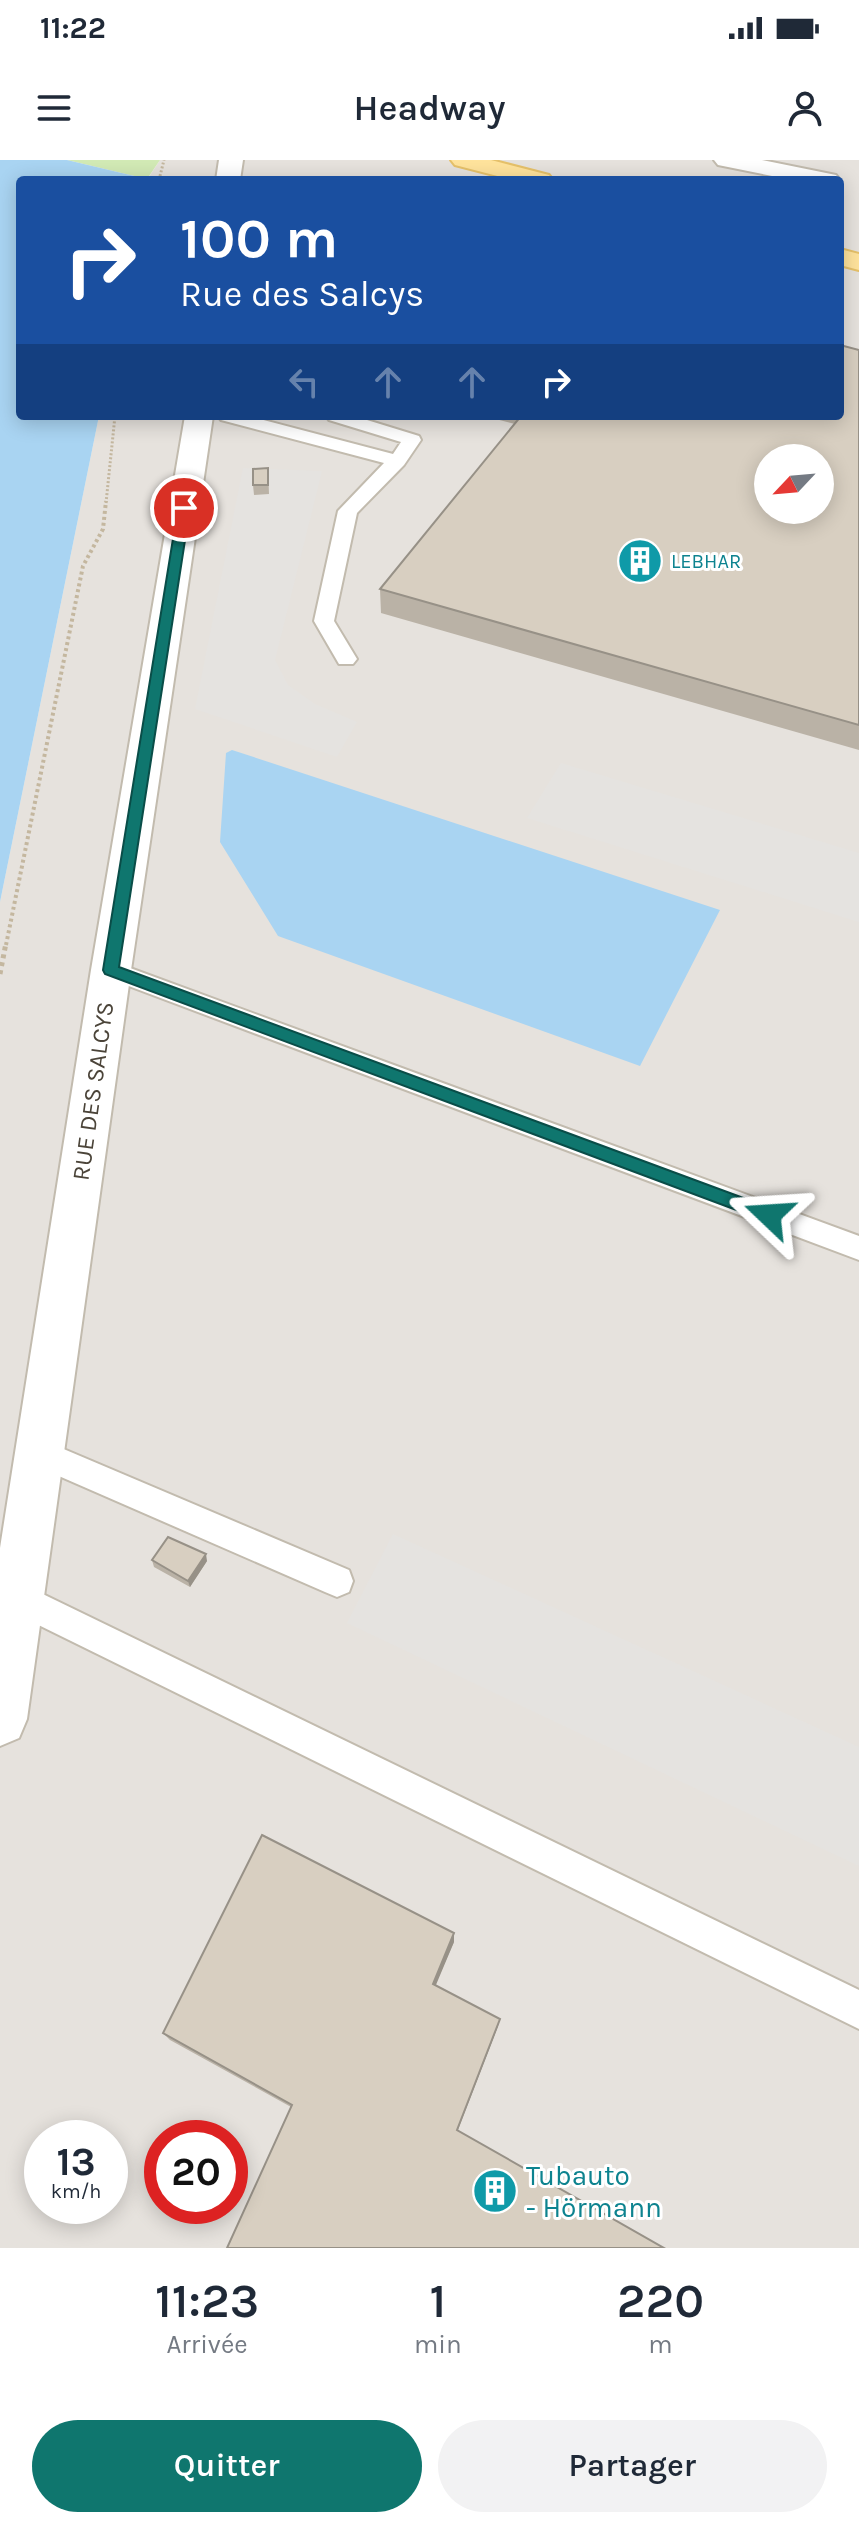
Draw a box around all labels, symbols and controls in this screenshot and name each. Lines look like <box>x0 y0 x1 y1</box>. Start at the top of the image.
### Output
text: 11:22 <box>40 10 106 46</box>
icon: menu <box>32 86 76 130</box>
icon: person <box>783 86 827 130</box>
text: Headway <box>354 87 505 129</box>
text: 100 m <box>180 206 338 271</box>
icon: right <box>48 208 152 312</box>
text: Rue des Salcys <box>180 273 424 315</box>
icon: left <box>282 360 326 404</box>
icon: ahead <box>366 360 410 404</box>
icon: ahead <box>450 360 494 404</box>
icon: right <box>534 360 578 404</box>
north arrow <box>754 444 834 524</box>
map controls <box>754 444 834 524</box>
pin <box>150 474 218 542</box>
icon: arrive <box>162 486 206 530</box>
building icon: LEBHAR <box>616 537 664 585</box>
place label: LEBHAR <box>671 550 741 573</box>
street label: RUE DES SALCYS <box>67 1000 119 1182</box>
position arrow <box>727 1173 811 1257</box>
speed limit sign: 20 <box>144 2120 248 2224</box>
text: 13 <box>56 2138 96 2185</box>
place label: Tubauto - Hörmann <box>526 2159 662 2224</box>
building icon: Tubauto - Hörmann <box>471 2167 519 2215</box>
text: km/h <box>51 2180 101 2203</box>
text: 11:23 <box>155 2273 259 2329</box>
text: 1 <box>430 2273 446 2329</box>
text: 220 <box>617 2273 704 2329</box>
text: Arrivée <box>166 2329 248 2360</box>
text: min <box>414 2329 462 2360</box>
text: m <box>648 2329 673 2360</box>
button: Quitter <box>32 2420 422 2512</box>
button: Partager <box>438 2420 827 2512</box>

